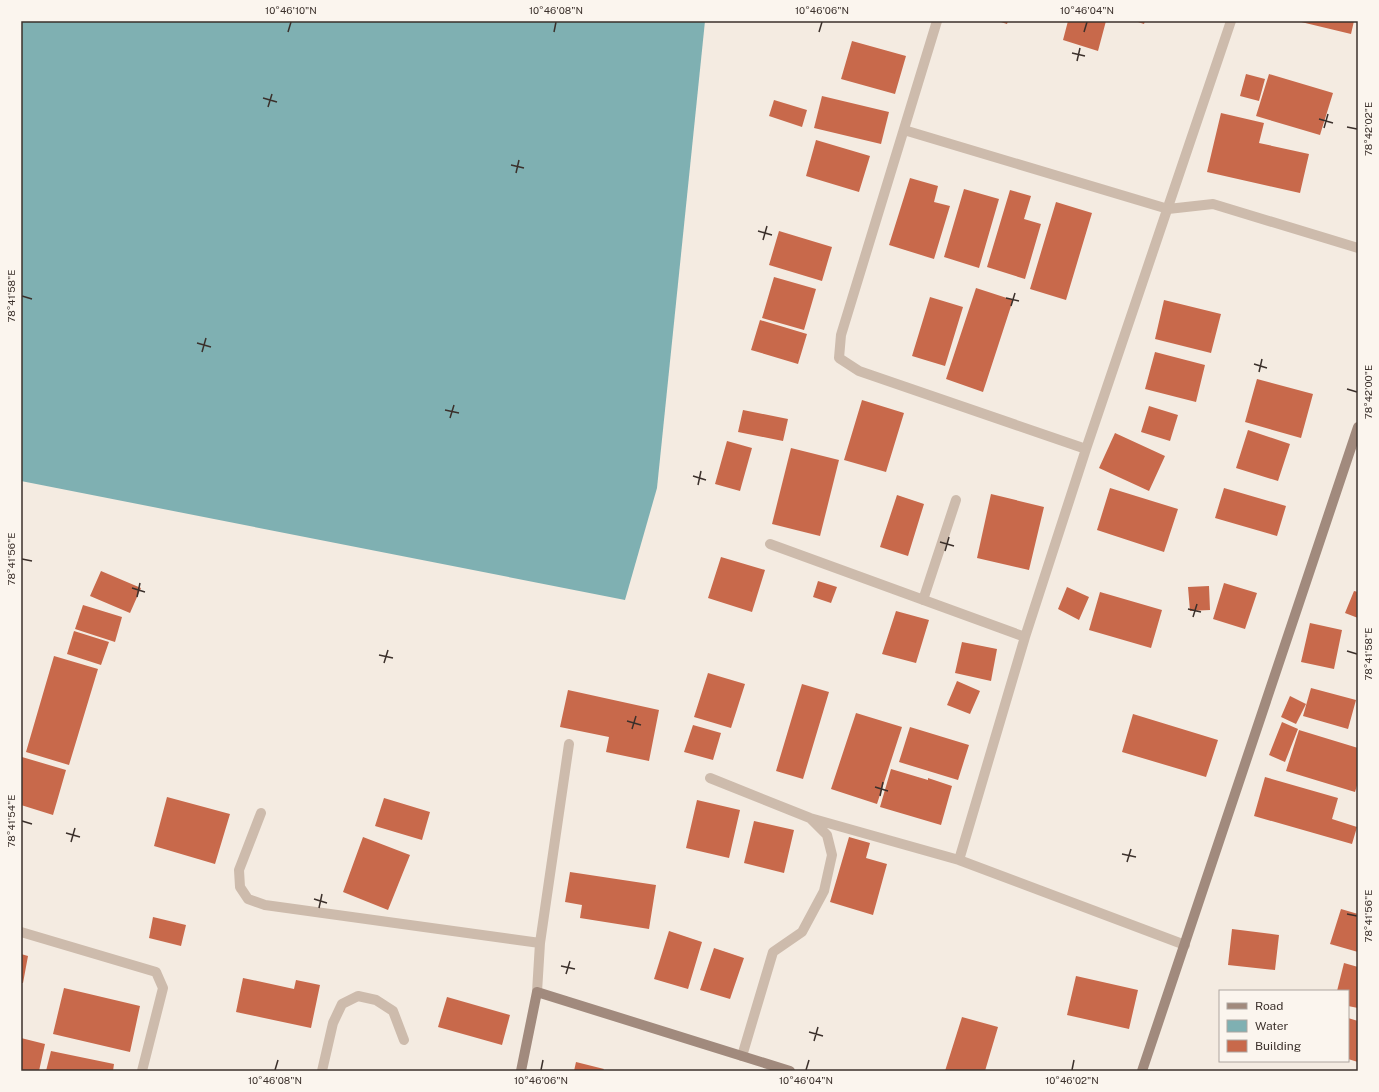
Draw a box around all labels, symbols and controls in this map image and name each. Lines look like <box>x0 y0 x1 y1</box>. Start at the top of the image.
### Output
text: 10°46'10"N <box>265 4 317 16</box>
text: 10°46'08"N <box>529 4 583 16</box>
text: 10°46'06"N <box>795 4 849 16</box>
text: 10°46'04"N <box>1060 4 1114 16</box>
text: 78°42'02"E <box>1362 102 1374 156</box>
text: 78°41'58"E <box>5 269 17 323</box>
text: 78°42'00"E <box>1362 365 1374 419</box>
text: 78°41'56"E <box>5 533 17 585</box>
text: 78°41'58"E <box>1362 627 1374 681</box>
text: 78°41'54"E <box>5 795 17 847</box>
text: 78°41'56"E <box>1362 890 1374 942</box>
legend <box>1219 990 1349 1062</box>
text: Road <box>1255 999 1283 1013</box>
text: Water <box>1255 1019 1289 1033</box>
text: Building <box>1255 1039 1301 1053</box>
text: 10°46'08"N <box>248 1074 302 1086</box>
text: 10°46'06"N <box>514 1074 568 1086</box>
text: 10°46'04"N <box>779 1074 833 1086</box>
text: 10°46'02"N <box>1045 1074 1099 1086</box>

